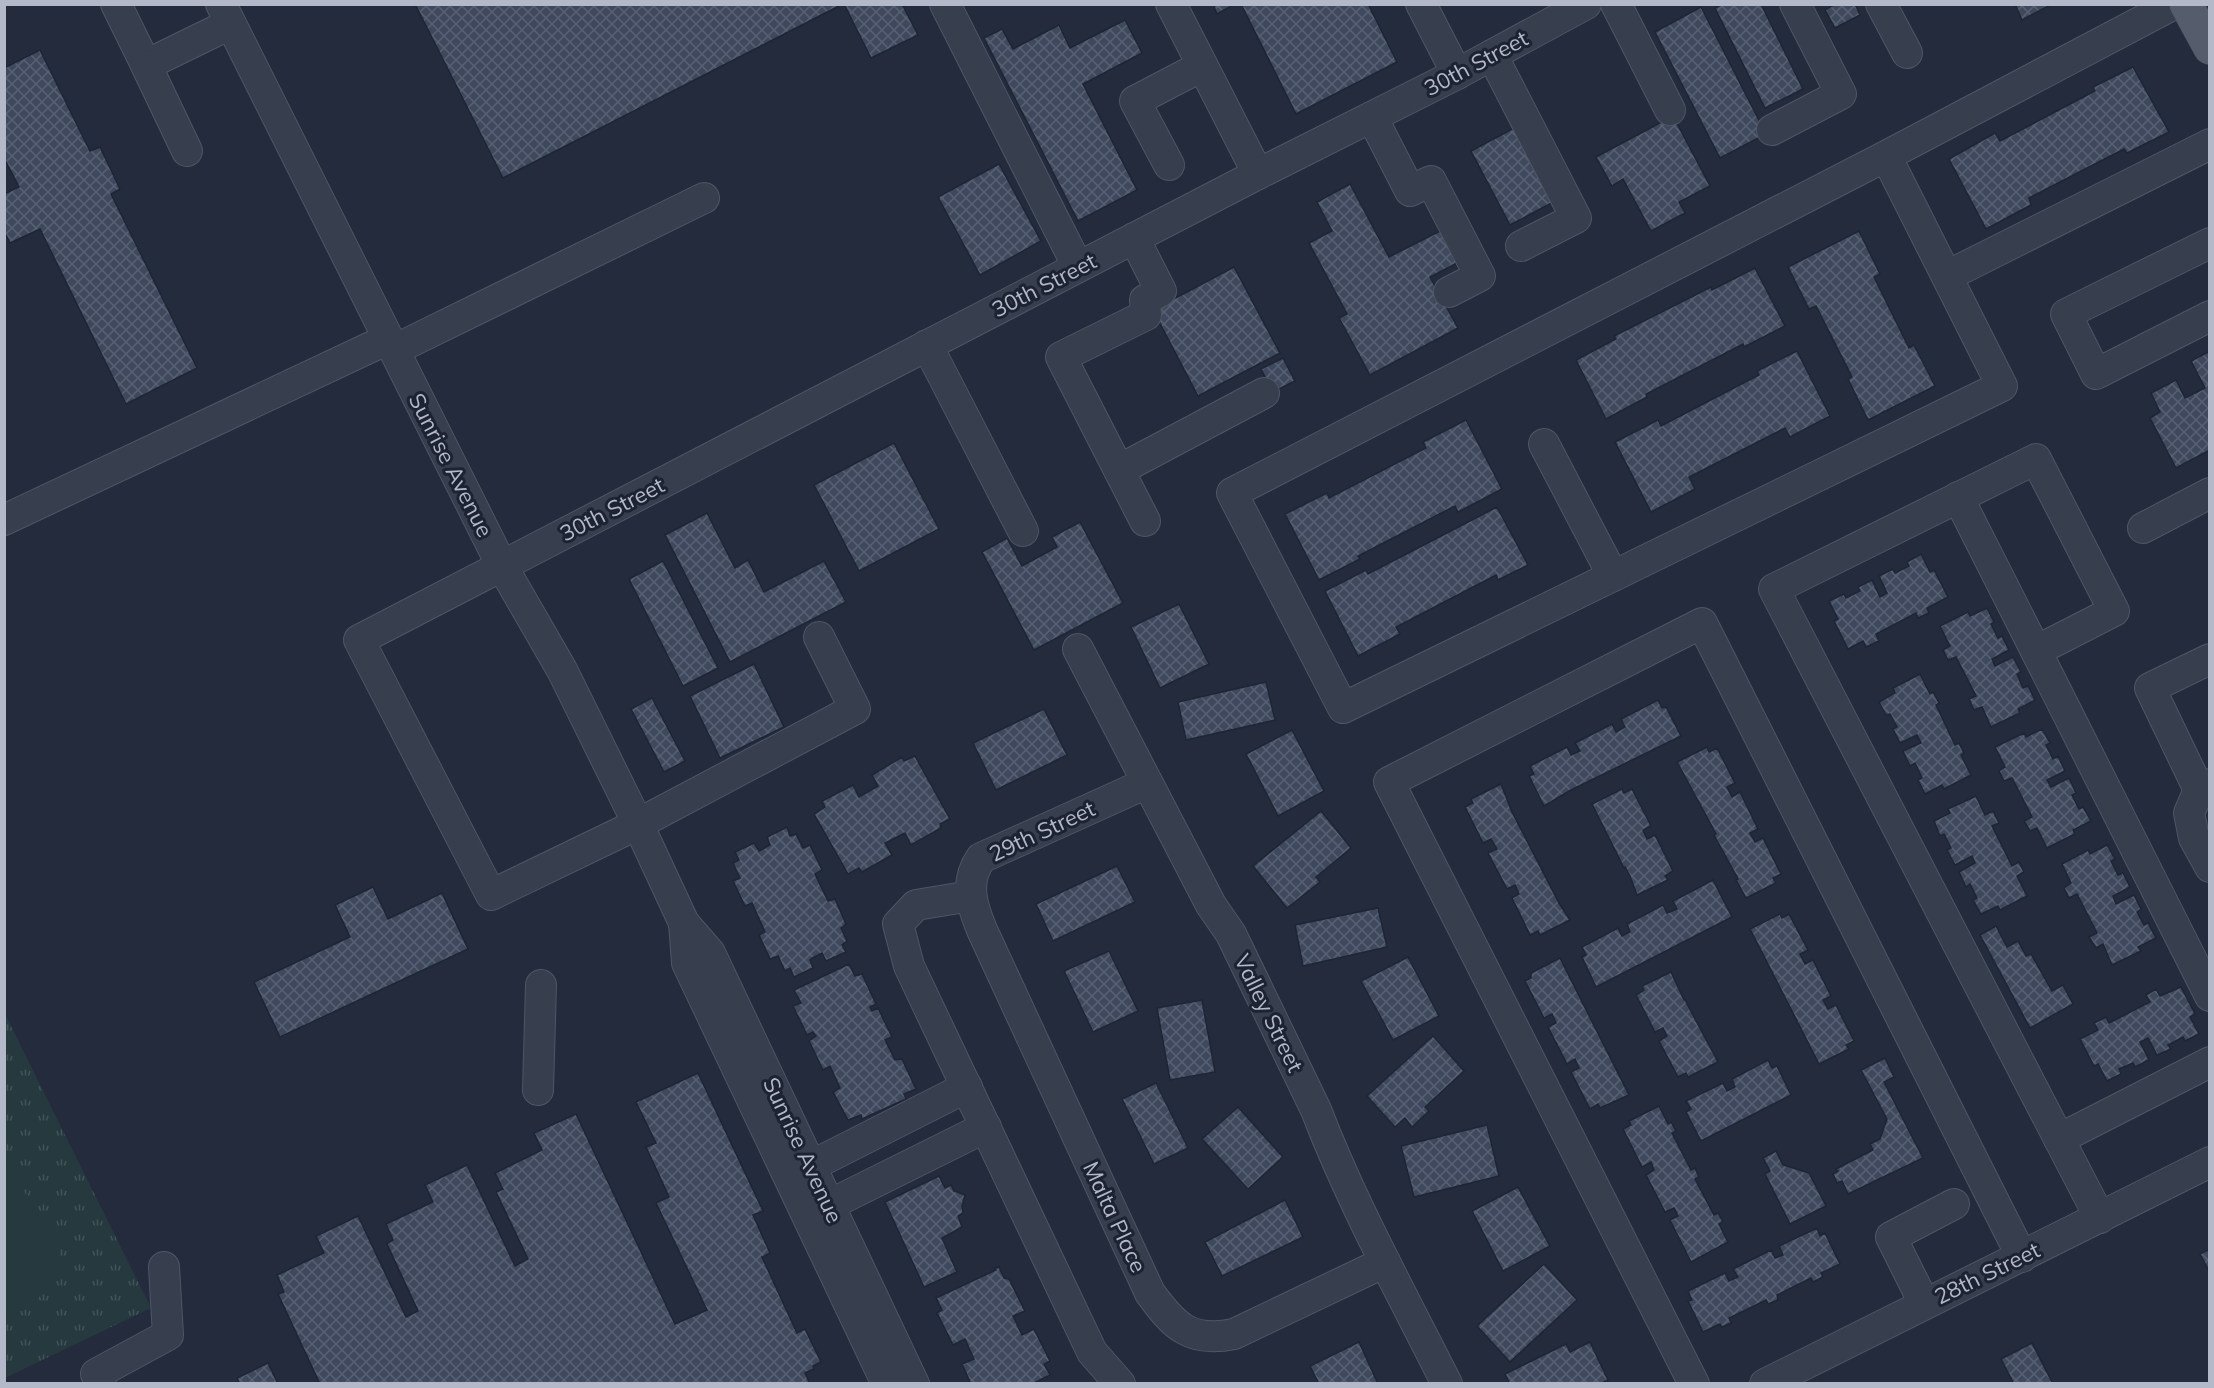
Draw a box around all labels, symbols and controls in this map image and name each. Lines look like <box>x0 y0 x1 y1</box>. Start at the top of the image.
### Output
street label: 30th Street <box>1419 24 1533 102</box>
street label: 30th Street <box>987 247 1101 323</box>
street label: Sunrise Avenue <box>403 388 499 542</box>
street label: 30th Street <box>555 471 669 547</box>
street label: 29th Street <box>985 794 1100 868</box>
street label: Valley Street <box>1228 949 1310 1077</box>
street label: Sunrise Avenue <box>757 1073 849 1227</box>
street label: Malta Place <box>1077 1157 1153 1277</box>
street label: 28th Street <box>1930 1235 2044 1310</box>

